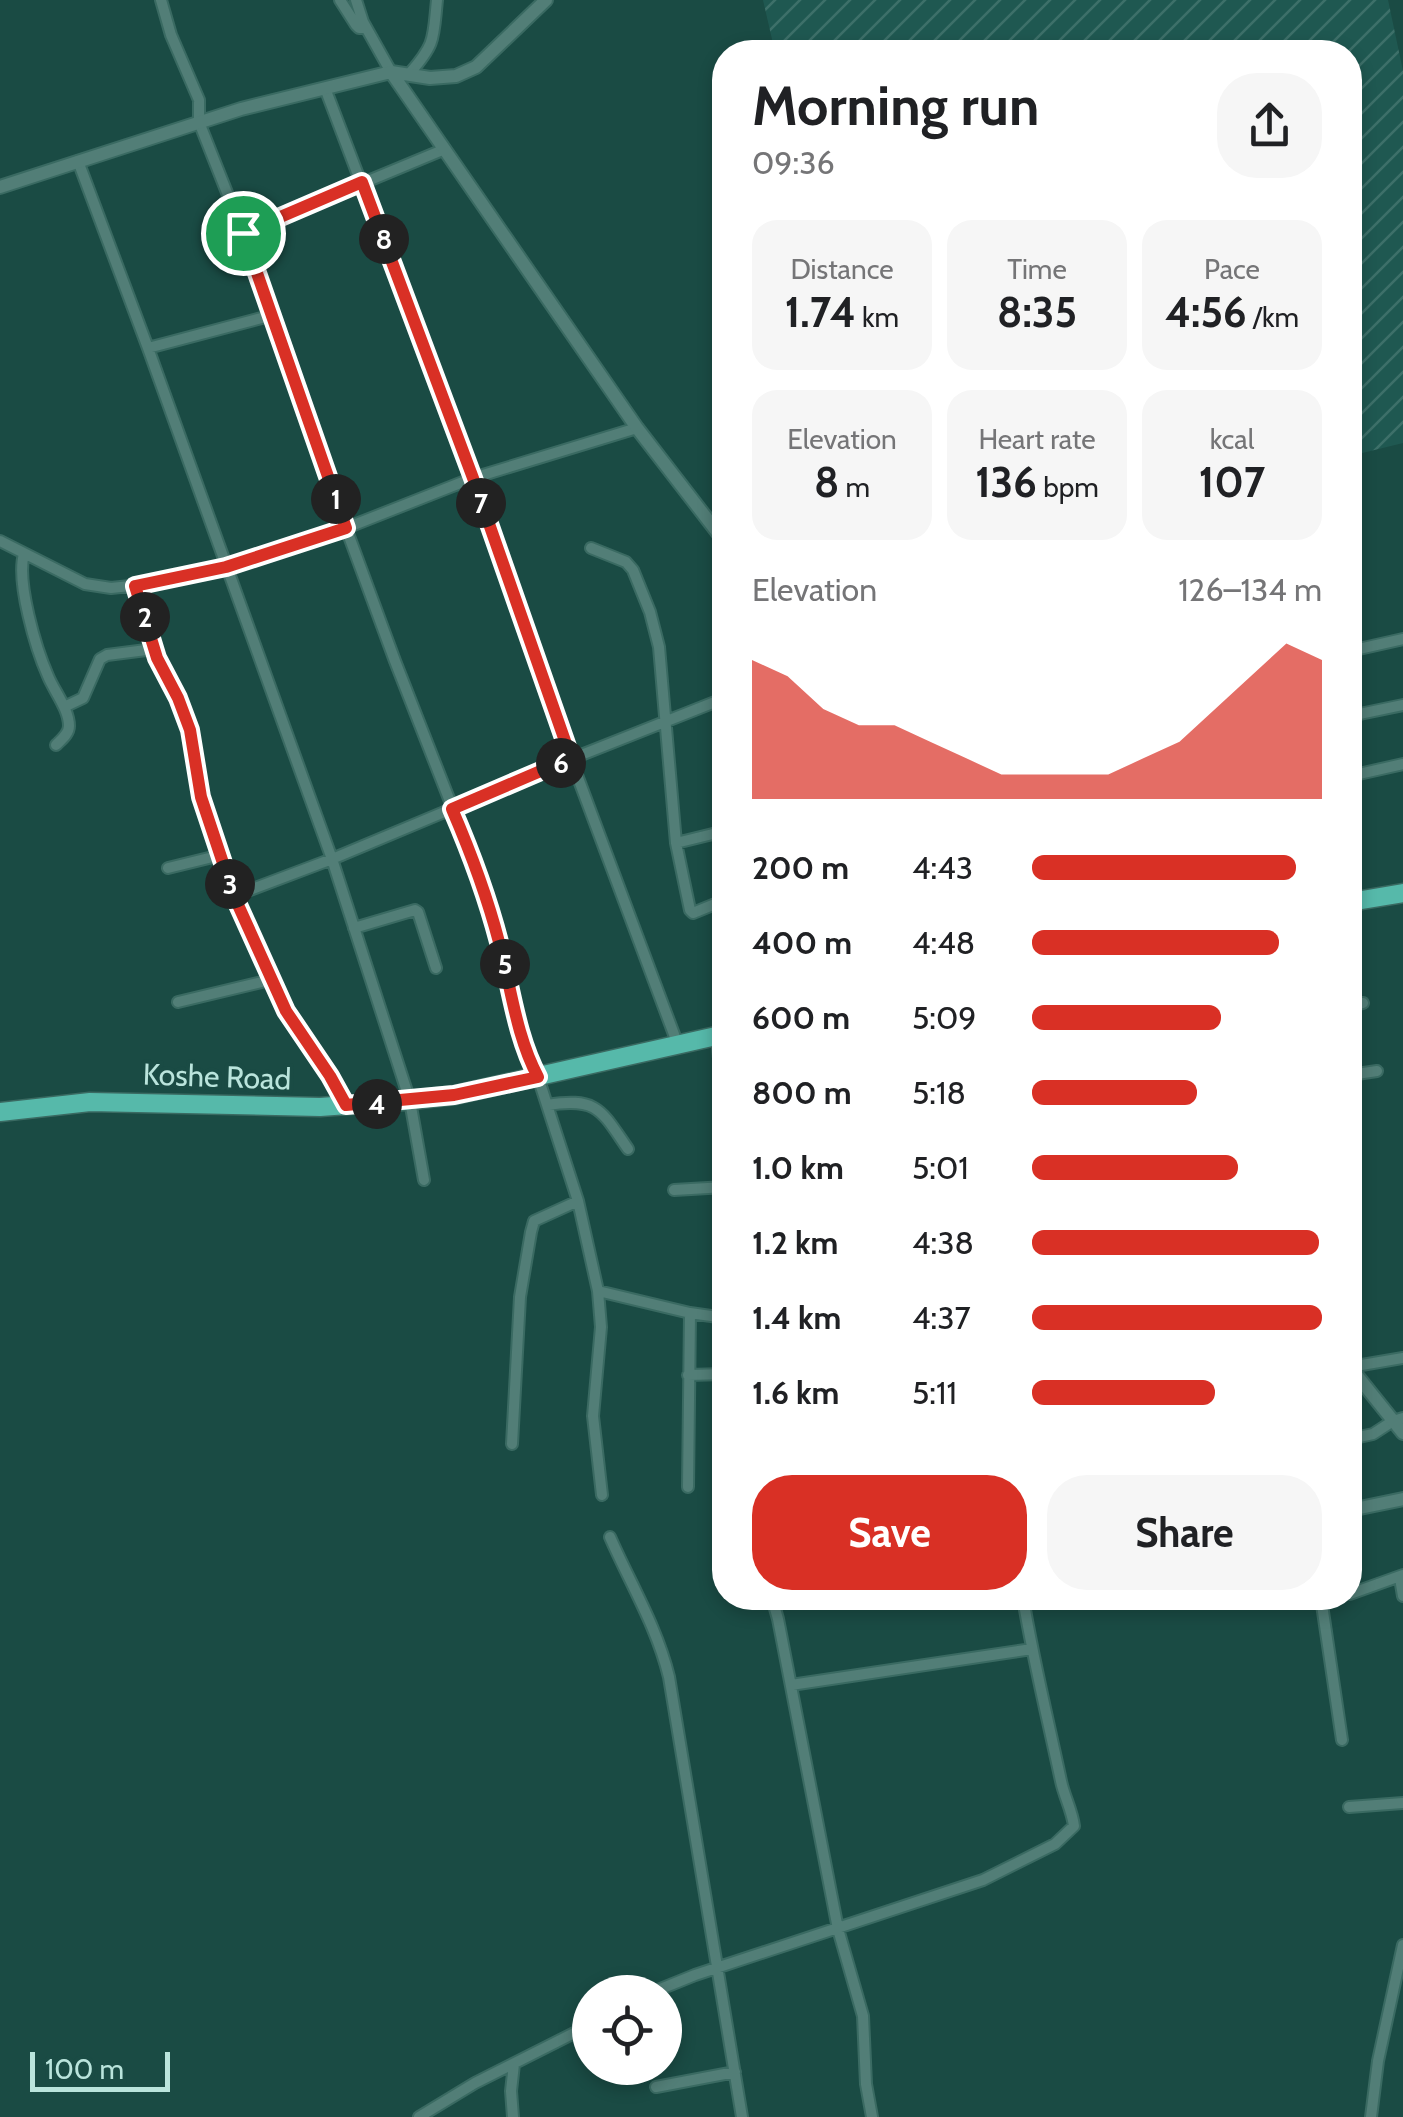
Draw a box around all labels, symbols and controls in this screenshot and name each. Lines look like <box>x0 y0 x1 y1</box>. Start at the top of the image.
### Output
text: Morning run <box>752 72 1039 139</box>
button: share <box>1217 73 1322 178</box>
text: 09:36 <box>752 143 835 182</box>
pin <box>201 191 286 276</box>
icon: arrive <box>216 206 271 261</box>
pin: 8 <box>359 214 409 264</box>
text: 8 <box>376 222 392 256</box>
text: Distance <box>790 252 894 286</box>
text: Time <box>1007 252 1067 286</box>
text: Pace <box>1204 252 1260 286</box>
text: 1.74 <box>785 286 856 338</box>
text: 8:35 <box>997 286 1077 338</box>
text: 4:56 <box>1165 286 1247 338</box>
text: km <box>856 300 899 334</box>
text: /km <box>1247 300 1299 334</box>
text: Elevation <box>787 422 897 456</box>
text: Heart rate <box>978 422 1096 456</box>
text: kcal <box>1210 422 1254 456</box>
text: 8 <box>814 456 839 508</box>
text: 136 <box>975 456 1037 508</box>
text: 107 <box>1199 456 1265 508</box>
text: m <box>839 470 870 504</box>
text: bpm <box>1037 470 1099 504</box>
pin: 1 <box>311 474 361 524</box>
pin: 7 <box>456 478 506 528</box>
text: 1 <box>331 482 341 516</box>
text: 7 <box>474 486 488 520</box>
text: Elevation <box>752 570 877 609</box>
text: 126–134 m <box>1178 570 1322 609</box>
pin: 2 <box>120 592 170 642</box>
text: 2 <box>138 600 152 634</box>
pin: 6 <box>536 738 586 788</box>
text: 6 <box>553 746 569 780</box>
text: 200 m <box>752 848 849 887</box>
text: 4:43 <box>912 848 973 887</box>
pin: 3 <box>205 859 255 909</box>
text: 3 <box>222 867 238 901</box>
text: 400 m <box>752 923 852 962</box>
text: 4:48 <box>912 923 975 962</box>
pin: 5 <box>480 939 530 989</box>
text: 5 <box>497 947 513 981</box>
text: 600 m <box>752 998 850 1037</box>
text: 5:09 <box>912 998 976 1037</box>
street label: Koshe Road <box>142 1055 292 1098</box>
text: 800 m <box>752 1073 852 1112</box>
text: 5:18 <box>912 1073 966 1112</box>
pin: 4 <box>352 1079 402 1129</box>
text: 4 <box>368 1087 386 1121</box>
text: 1.0 km <box>752 1148 844 1187</box>
text: 5:01 <box>912 1148 969 1187</box>
text: 1.2 km <box>752 1223 838 1262</box>
text: 4:38 <box>912 1223 974 1262</box>
text: 1.4 km <box>752 1298 841 1337</box>
text: 4:37 <box>912 1298 971 1337</box>
text: 1.6 km <box>752 1373 839 1412</box>
text: 5:11 <box>912 1373 957 1412</box>
button: Save <box>752 1475 1027 1590</box>
button: Share <box>1047 1475 1322 1590</box>
map controls <box>572 1975 682 2085</box>
button: locate <box>572 1975 682 2085</box>
scale bar <box>30 2047 170 2092</box>
text: 100 m <box>45 2052 124 2086</box>

